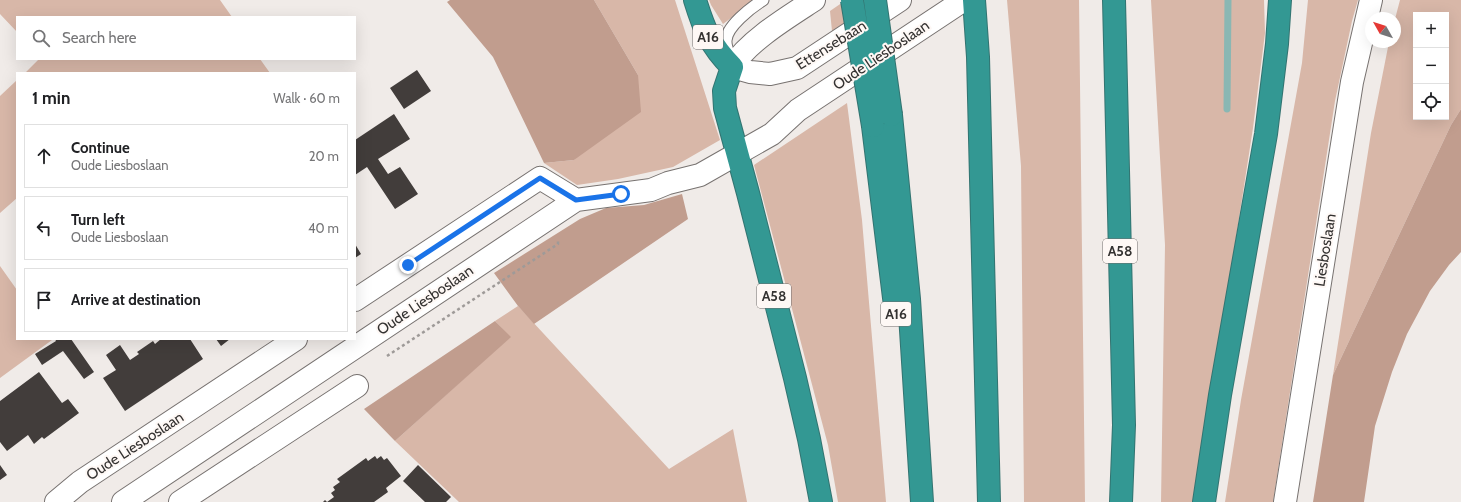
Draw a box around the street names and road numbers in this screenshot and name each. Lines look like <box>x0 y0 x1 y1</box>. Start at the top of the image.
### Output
street label: Ettensebaan <box>793 16 869 74</box>
street label: Oude Liesboslaan <box>829 16 933 94</box>
road number: A16 <box>693 25 723 49</box>
street label: Liesboslaan <box>1310 212 1340 288</box>
road number: A58 <box>1103 239 1137 263</box>
street label: Oude Liesboslaan <box>373 261 477 339</box>
road number: A58 <box>757 284 791 308</box>
road number: A16 <box>881 302 911 326</box>
street label: Oude Liesboslaan <box>83 408 187 484</box>

